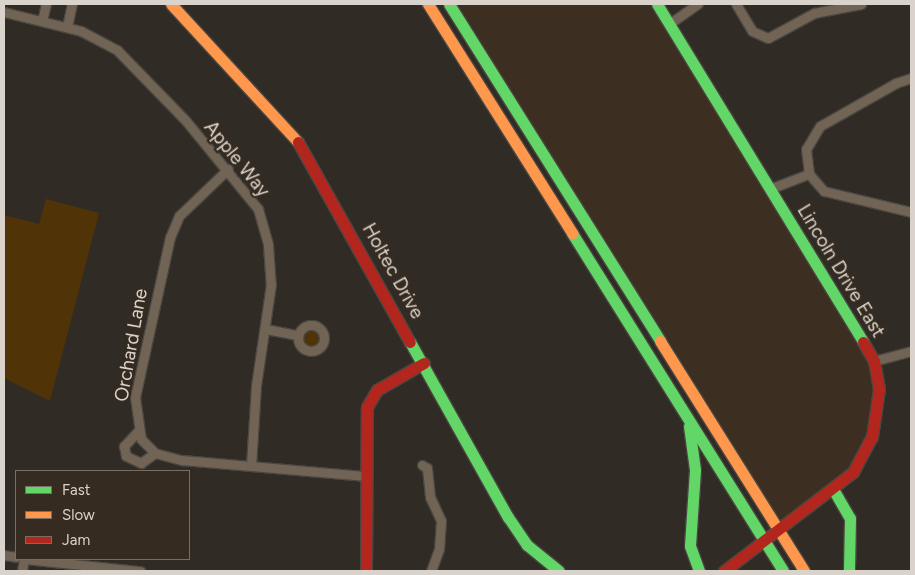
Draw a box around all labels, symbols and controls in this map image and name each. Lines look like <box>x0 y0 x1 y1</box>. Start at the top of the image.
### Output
street label: Apple Way <box>199 116 275 202</box>
street label: Lincoln Drive East <box>792 200 890 342</box>
street label: Holtec Drive <box>357 219 429 323</box>
street label: Orchard Lane <box>110 287 152 403</box>
legend <box>15 470 190 560</box>
text: Fast <box>62 481 90 499</box>
text: Slow <box>62 506 95 524</box>
text: Jam <box>62 531 90 549</box>

